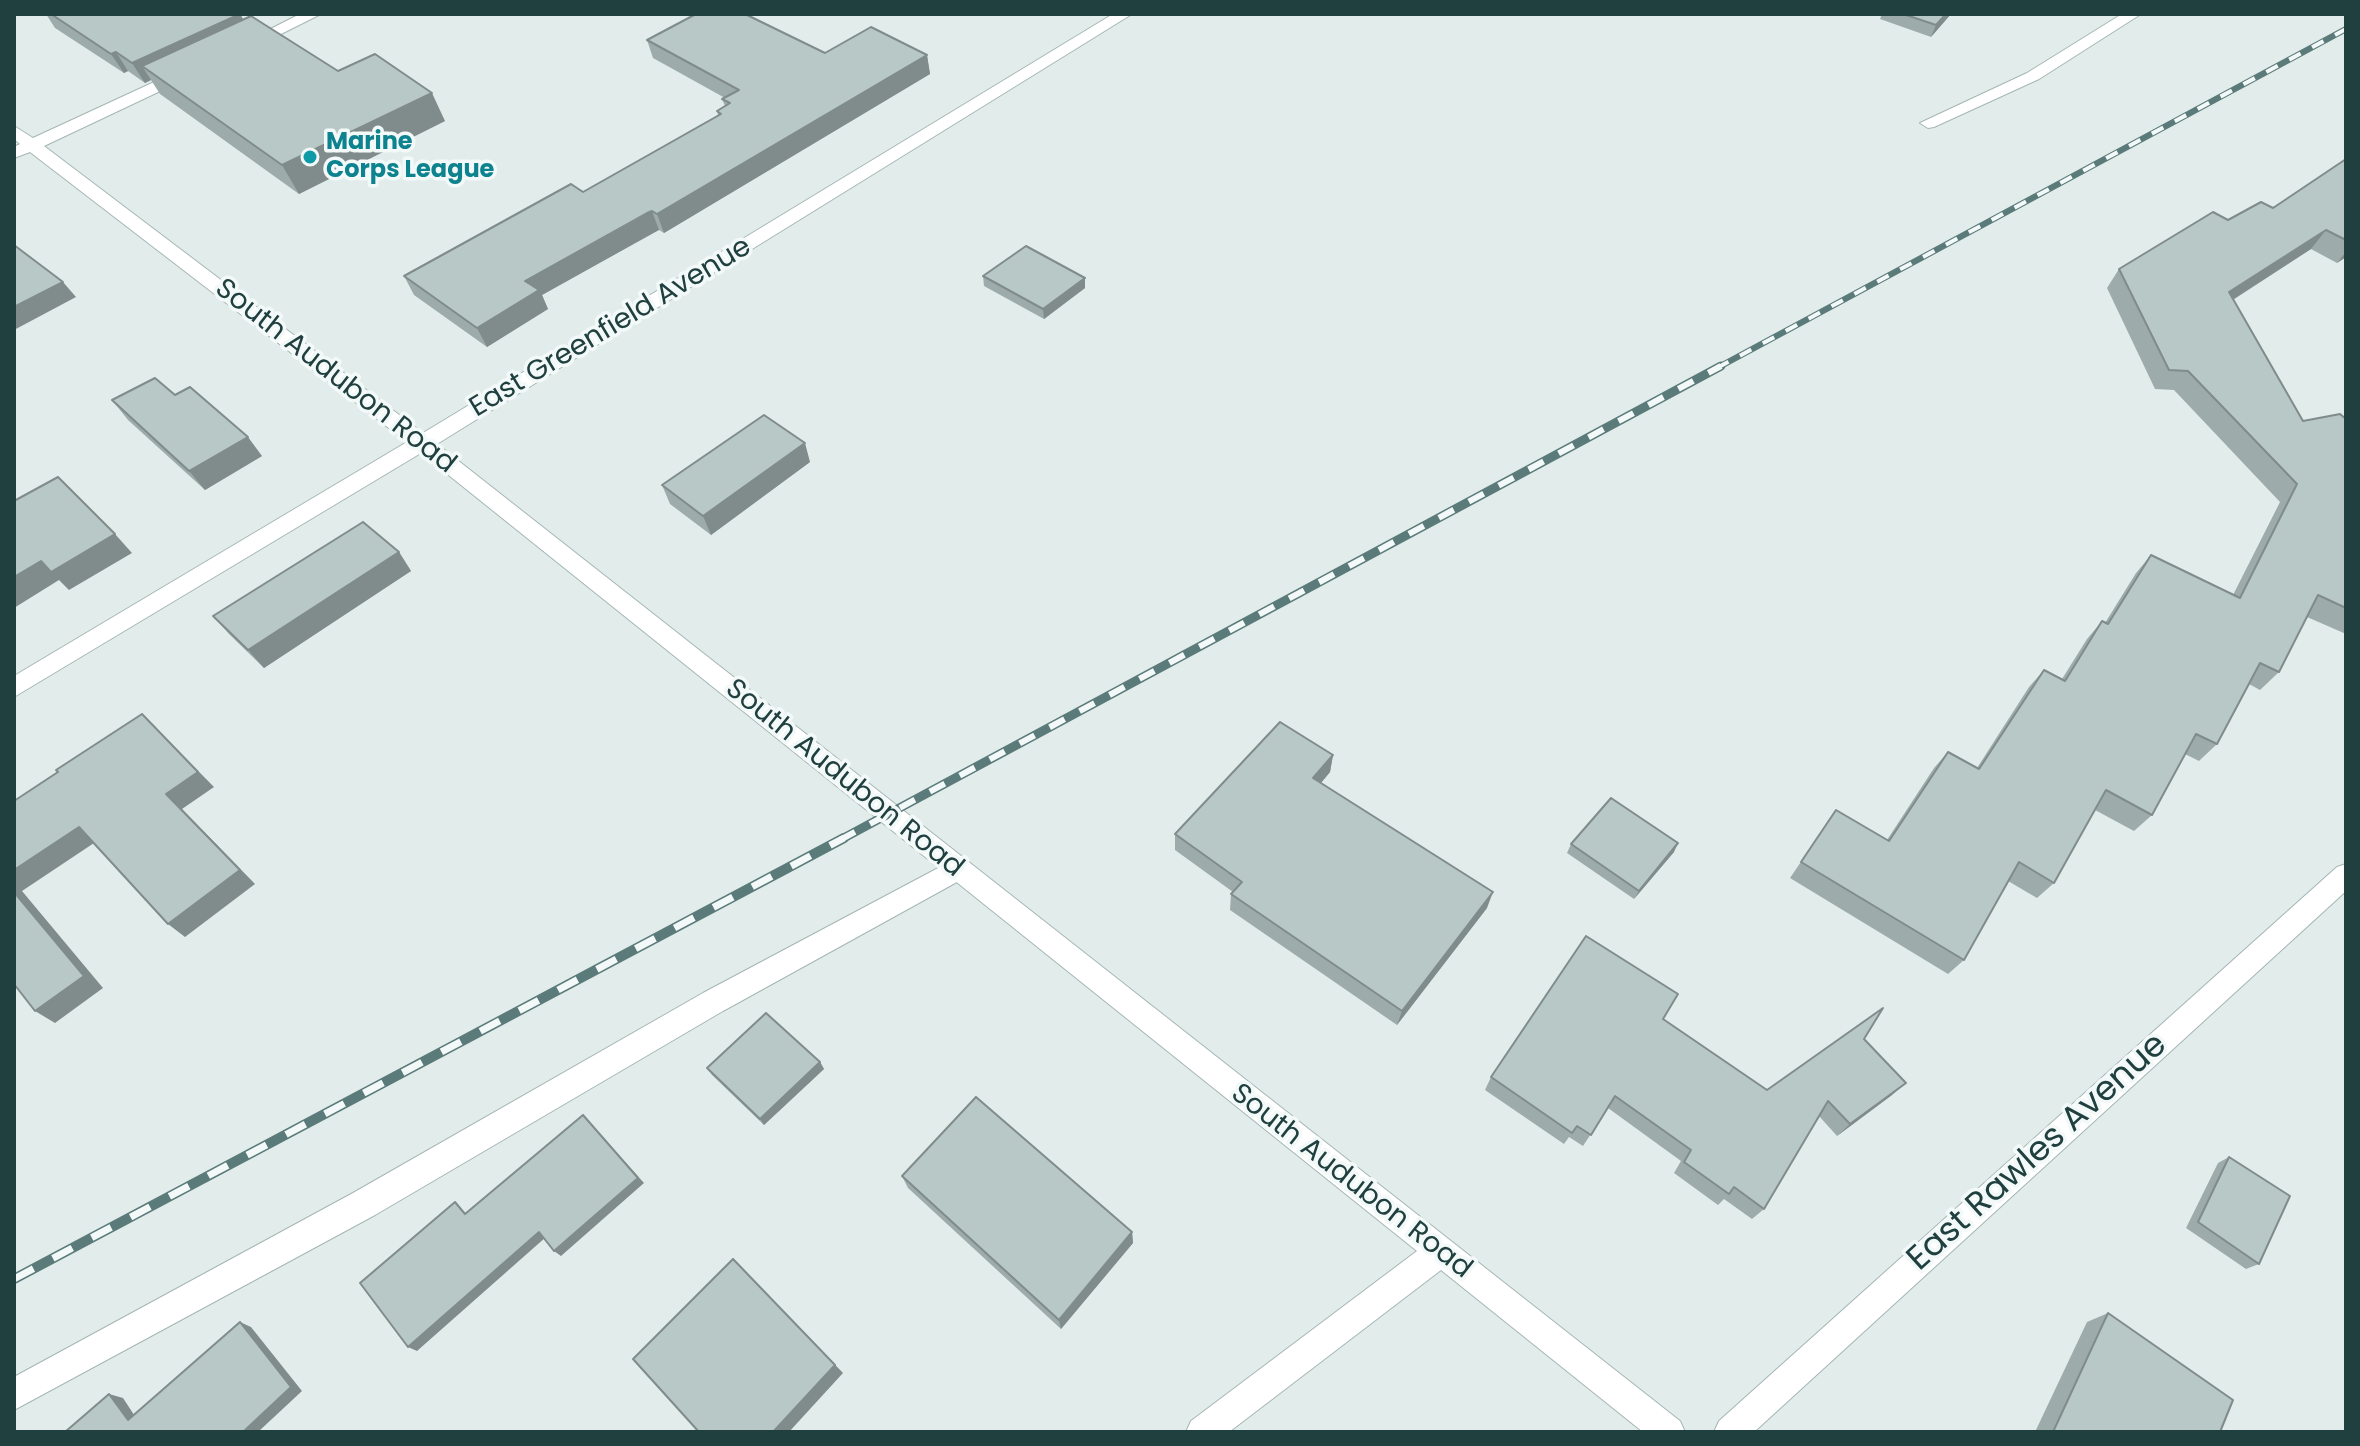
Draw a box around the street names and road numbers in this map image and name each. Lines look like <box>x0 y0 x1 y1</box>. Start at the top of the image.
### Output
street label: East Greenfield Avenue <box>464 231 758 425</box>
street label: South Audubon Road <box>208 272 462 482</box>
street label: South Audubon Road <box>718 673 970 885</box>
street label: East Rawles Avenue <box>1900 1026 2176 1280</box>
street label: South Audubon Road <box>1224 1077 1478 1287</box>

